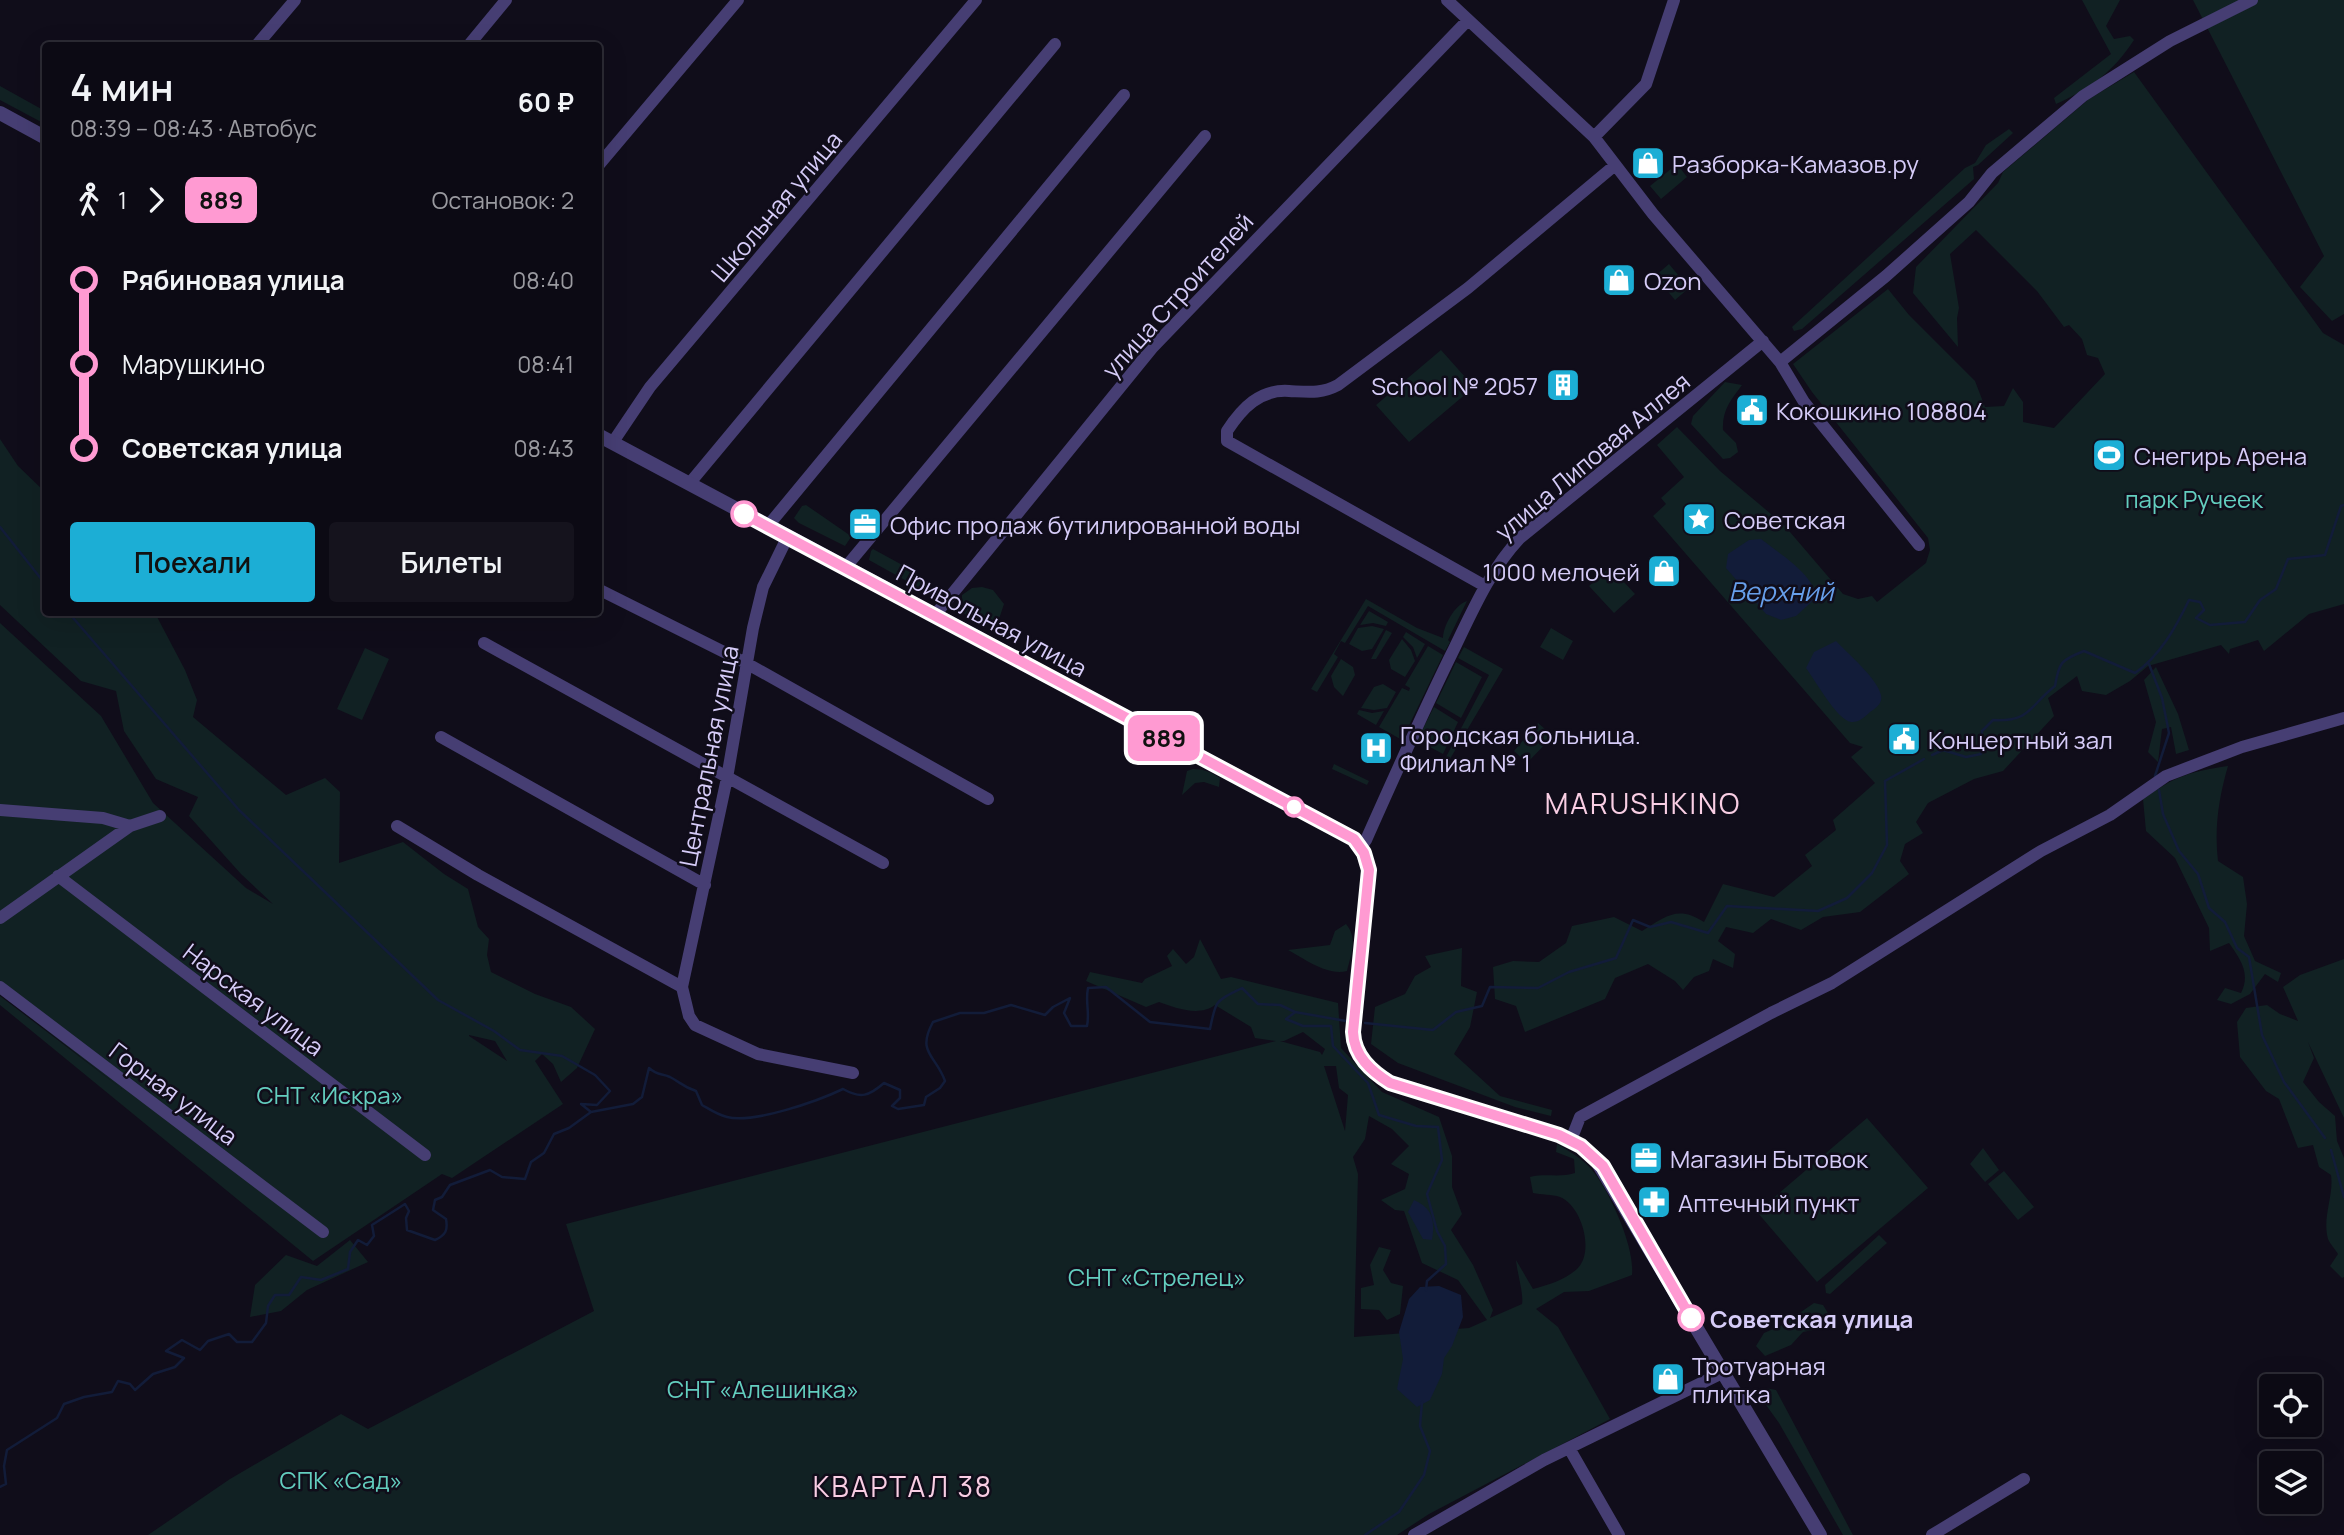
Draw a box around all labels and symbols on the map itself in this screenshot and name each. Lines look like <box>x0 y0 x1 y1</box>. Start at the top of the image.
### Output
street label: Школьная улица <box>703 124 849 288</box>
shop icon: Разборка-Камазов.ру <box>1629 144 1667 182</box>
place label: Разборка-Камазов.ру <box>1672 147 1919 180</box>
street label: улица Строителей <box>1094 205 1260 385</box>
shop icon: Ozon <box>1600 261 1638 299</box>
place label: Ozon <box>1644 264 1702 297</box>
street label: улица Липовая Аллея <box>1488 365 1696 547</box>
building icon: School № 2057 <box>1544 366 1582 404</box>
place label: School № 2057 <box>1371 369 1538 402</box>
public building icon: Кокошкино 108804 <box>1733 391 1771 429</box>
place label: Кокошкино 108804 <box>1776 394 1987 427</box>
sports icon: Снегирь Арена <box>2090 436 2128 474</box>
place label: Снегирь Арена <box>2134 439 2307 472</box>
park label: парк Ручеек <box>2125 482 2264 515</box>
place icon: Советская <box>1680 500 1718 538</box>
unlabelled marker <box>731 501 757 527</box>
place label: Советская <box>1724 503 1846 536</box>
office icon: Офис продаж бутилированной воды <box>846 505 884 543</box>
place label: Офис продаж бутилированной воды <box>890 508 1300 541</box>
shop icon: 1000 мелочей <box>1645 552 1683 590</box>
place label: 1000 мелочей <box>1483 555 1640 588</box>
street label: Привольная улица <box>891 556 1093 684</box>
water label: Верхний <box>1729 573 1836 609</box>
street label: Центральная улица <box>670 643 746 869</box>
line badge: 889 <box>1124 715 1204 761</box>
place label: Городская больница. Филиал № 1 <box>1400 718 1641 779</box>
public building icon: Концертный зал <box>1885 720 1923 758</box>
place label: Концертный зал <box>1928 723 2113 756</box>
hospital icon: Городская больница. Филиал № 1 <box>1357 729 1395 767</box>
district label: MARUSHKINO <box>1545 784 1741 822</box>
unlabelled marker <box>1284 797 1304 817</box>
street label: Нарская улица <box>177 935 331 1063</box>
street label: Горная улица <box>103 1034 245 1152</box>
park label: СНТ «Искра» <box>257 1078 403 1111</box>
office icon: Магазин Бытовок <box>1627 1139 1665 1177</box>
place label: Магазин Бытовок <box>1670 1142 1869 1175</box>
pharmacy icon: Аптечный пункт <box>1635 1183 1673 1221</box>
place label: Аптечный пункт <box>1678 1186 1859 1219</box>
park label: СНТ «Стрелец» <box>1068 1260 1246 1293</box>
place label: Советская улица <box>1710 1302 1913 1335</box>
marker: Советская улица <box>1678 1305 1704 1331</box>
place label: Тротуарная плитка <box>1692 1349 1826 1410</box>
shop icon: Тротуарная плитка <box>1649 1360 1687 1398</box>
park label: СНТ «Алешинка» <box>667 1372 859 1405</box>
park label: СПК «Сад» <box>280 1463 402 1496</box>
district label: КВАРТАЛ 38 <box>813 1467 993 1505</box>

